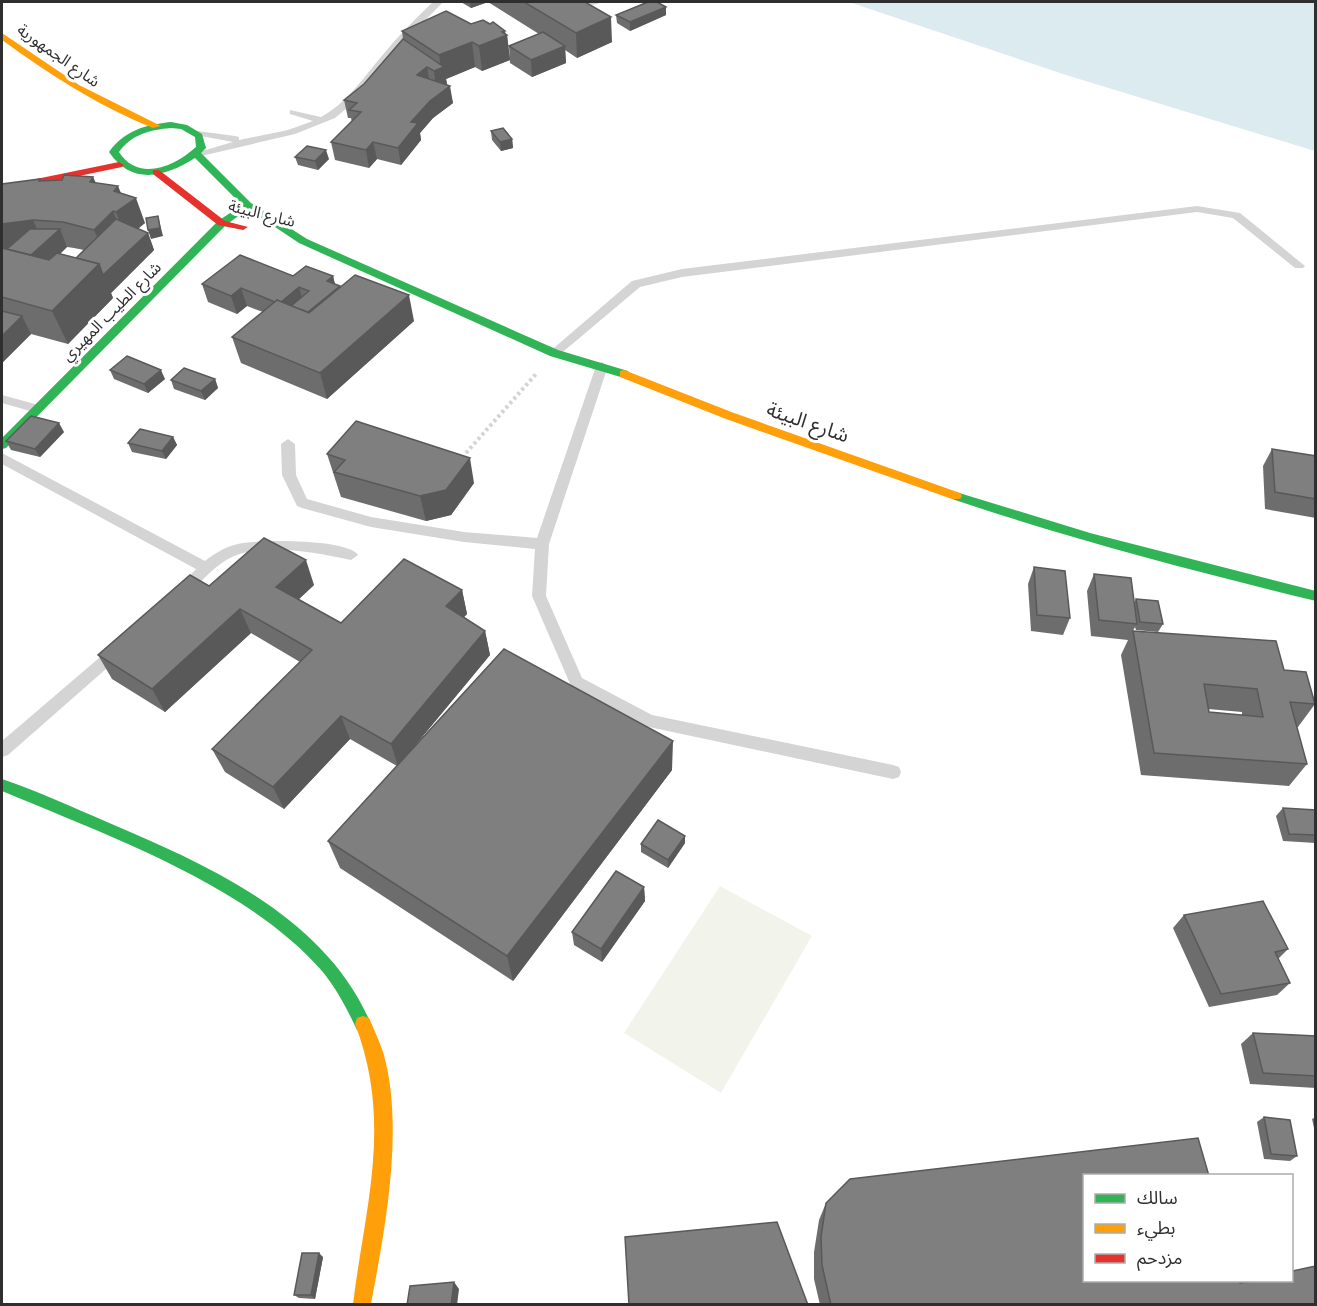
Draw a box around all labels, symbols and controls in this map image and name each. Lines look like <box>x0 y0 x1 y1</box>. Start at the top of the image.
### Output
street label: شارع الجمهورية <box>12 21 103 93</box>
street label: شارع البيئة <box>226 197 297 234</box>
street label: شارع الطيب المهيري <box>58 258 167 367</box>
street label: شارع البيئة <box>763 398 852 450</box>
legend <box>1083 1174 1293 1282</box>
text: سالك <box>1137 1188 1178 1208</box>
text: بطيء <box>1137 1218 1175 1241</box>
text: مزدحم <box>1137 1248 1182 1271</box>

